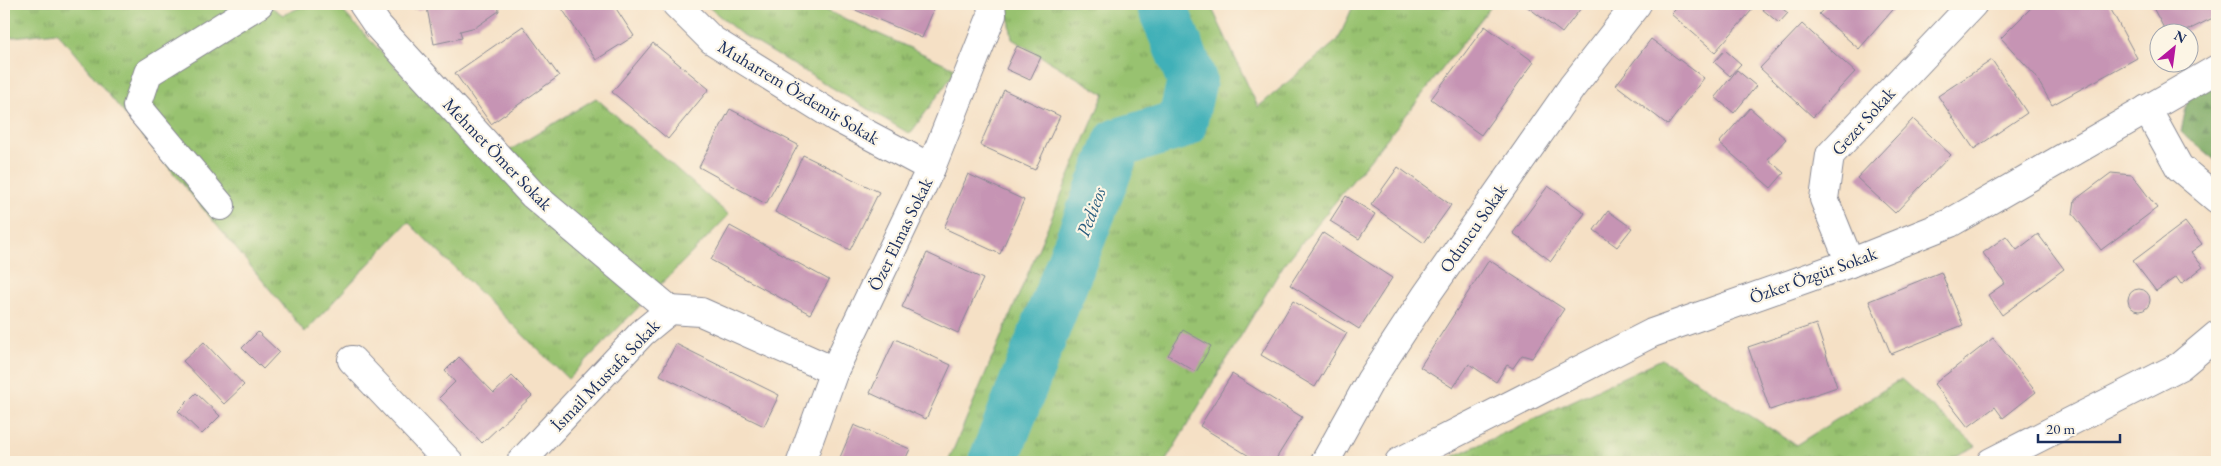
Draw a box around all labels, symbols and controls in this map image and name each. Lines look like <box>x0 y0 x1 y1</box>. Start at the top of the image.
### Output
north arrow <box>2148 22 2198 72</box>
text: N <box>2171 26 2190 48</box>
street label: Muharrem Özdemir Sokak <box>714 35 884 150</box>
street label: Gezer Sokak <box>1826 81 1900 160</box>
street label: Mehmet Ömer Sokak <box>438 93 558 216</box>
street label: Özer Elmas Sokak <box>863 173 938 294</box>
street label: Oduncu Sokak <box>1434 179 1512 277</box>
water label: Pedieos <box>1070 183 1112 240</box>
street label: Özker Özgür Sokak <box>1746 241 1880 309</box>
street label: İsmail Mustafa Sokak <box>546 314 665 436</box>
scale bar <box>2038 411 2121 443</box>
text: 20 m <box>2046 419 2075 438</box>

